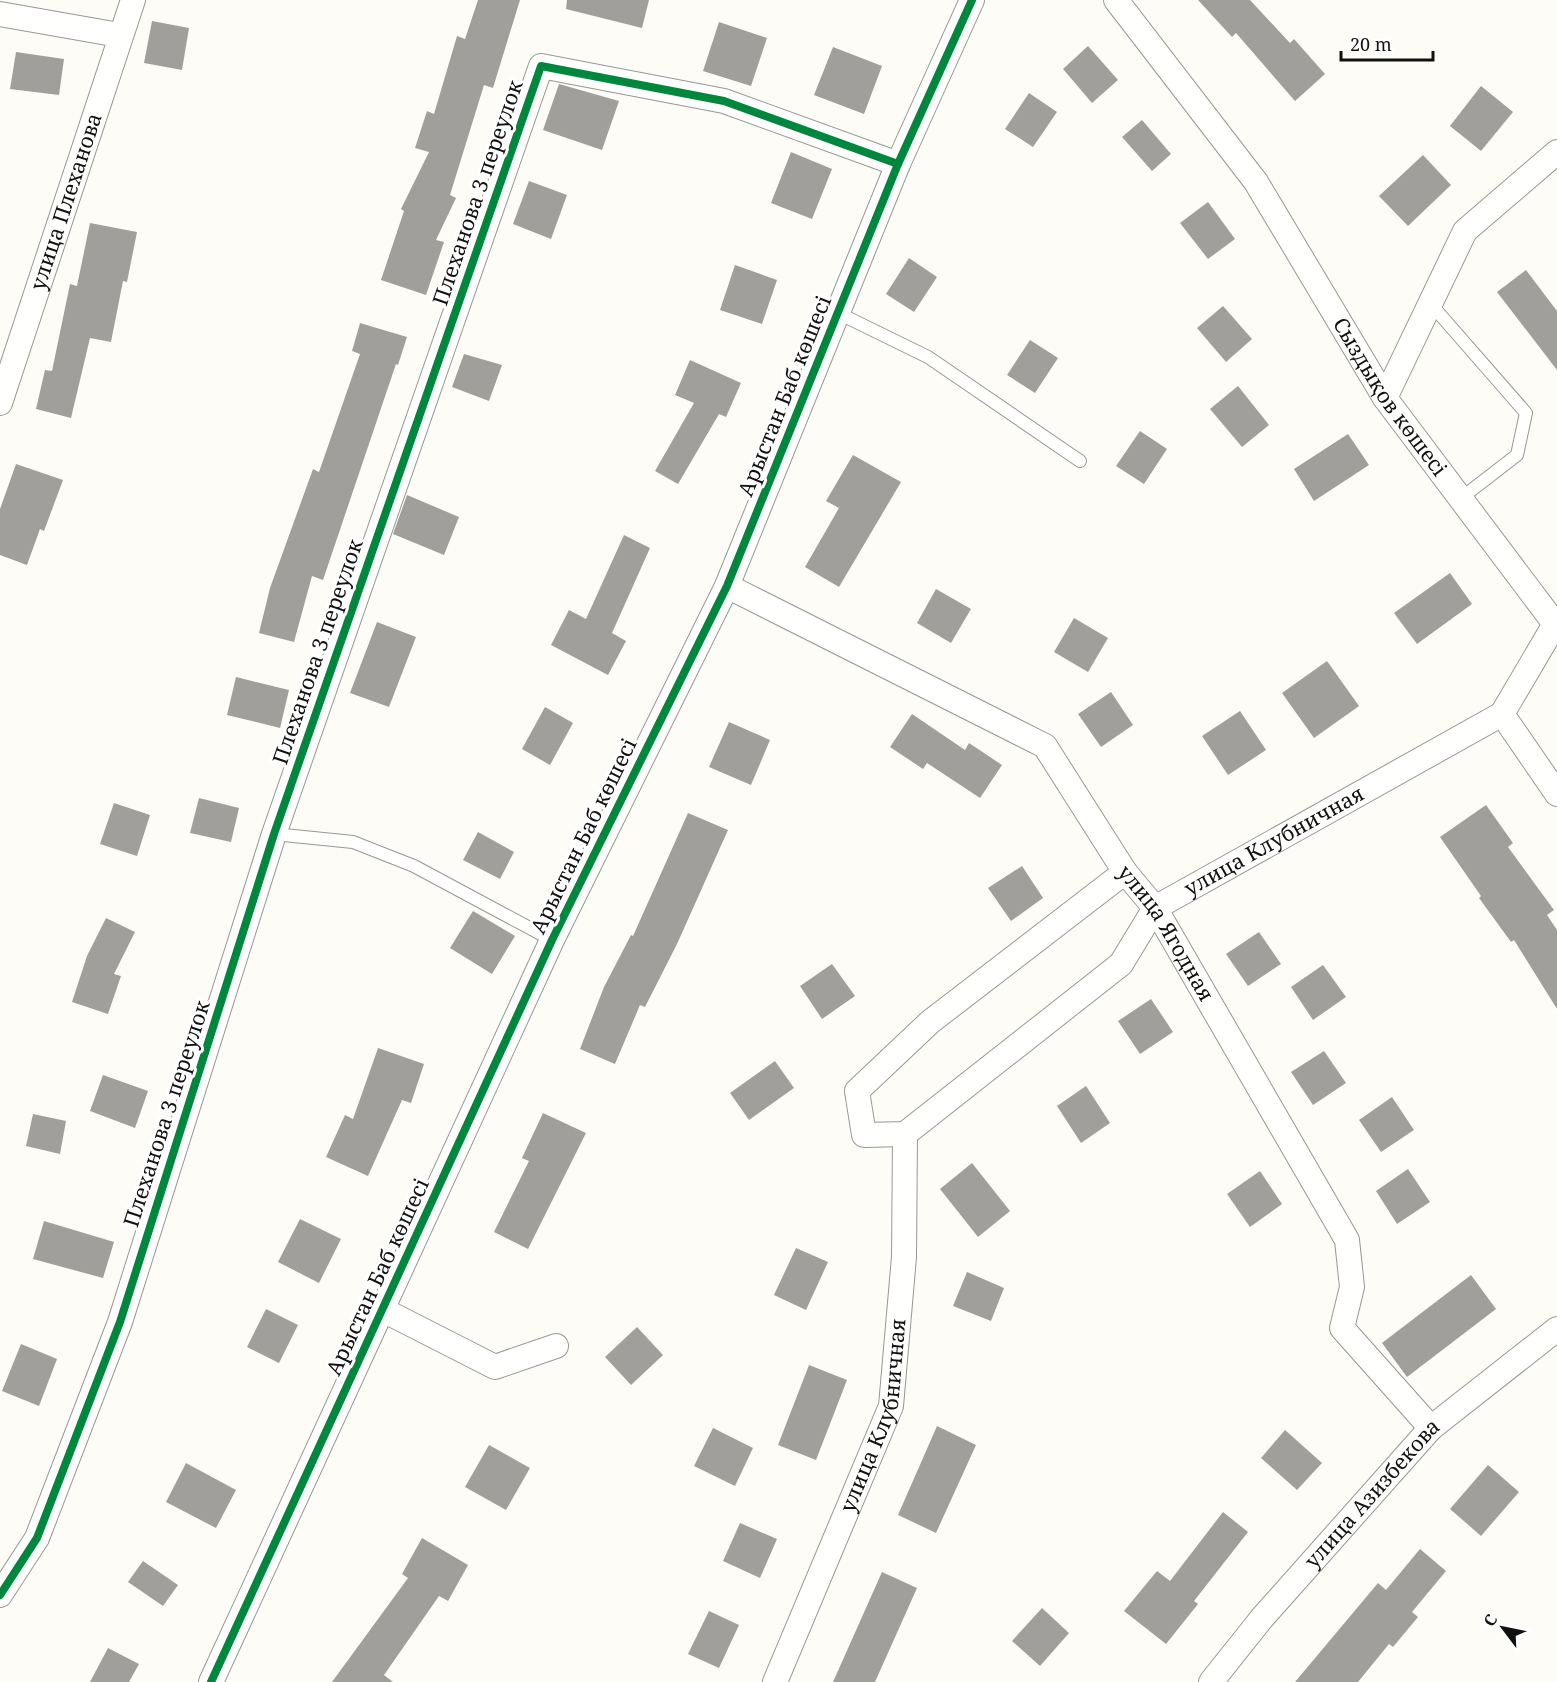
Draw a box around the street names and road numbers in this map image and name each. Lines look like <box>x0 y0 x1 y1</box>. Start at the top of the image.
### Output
street label: Плеханова 3 переулок <box>425 76 529 309</box>
street label: улица Плеханова <box>23 109 108 294</box>
street label: Арыстан Баб көшесі <box>731 291 837 500</box>
street label: Сыздықов көшесі <box>1327 312 1454 482</box>
street label: Плеханова 3 переулок <box>265 535 369 768</box>
street label: Арыстан Баб көшесі <box>524 733 643 938</box>
street label: улица Клубничная <box>1179 779 1369 902</box>
street label: улица Ягодная <box>1112 859 1221 1006</box>
street label: Плеханова 3 переулок <box>116 996 216 1230</box>
street label: Арыстан Баб көшесі <box>319 1174 435 1380</box>
street label: улица Клубничная <box>833 1317 912 1516</box>
street label: улица Азизбекова <box>1298 1412 1445 1574</box>

